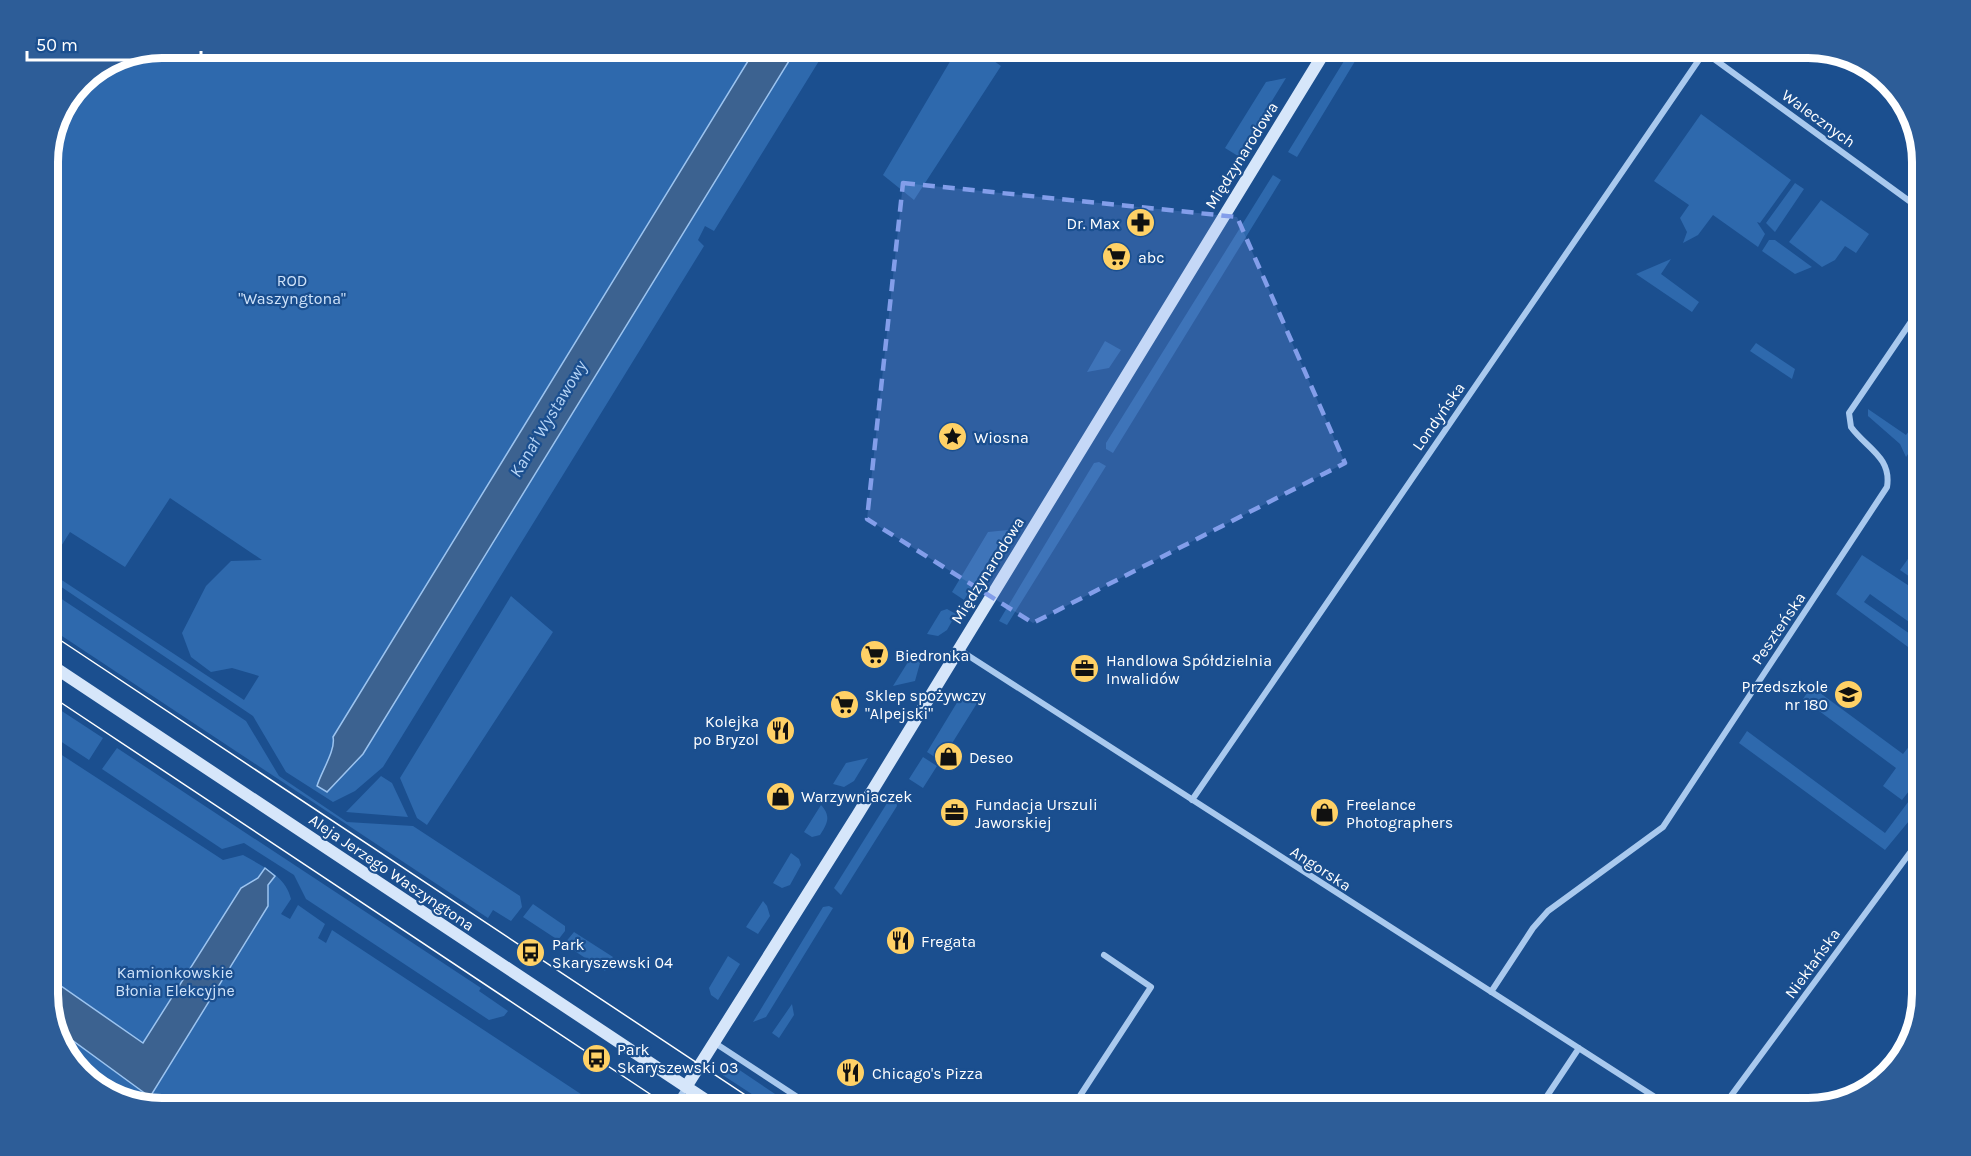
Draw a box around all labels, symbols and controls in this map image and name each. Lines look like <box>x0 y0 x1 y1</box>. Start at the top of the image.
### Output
scale bar <box>27 24 201 62</box>
text: 50 m <box>36 34 78 56</box>
street label: Walecznych <box>1778 85 1859 151</box>
street label: Międzynarodowa <box>1201 98 1282 212</box>
pharmacy icon: Dr. Max <box>1125 207 1157 239</box>
place label: Dr. Max <box>1066 214 1120 233</box>
supermarket icon: abc <box>1101 241 1133 273</box>
place label: abc <box>1138 248 1165 267</box>
park label: ROD "Waszyngtona" <box>238 271 346 308</box>
water label: Kanał Wystawowy <box>504 356 592 481</box>
street label: Londyńska <box>1408 379 1469 454</box>
place icon: Wiosna <box>937 421 969 453</box>
place label: Wiosna <box>974 428 1029 447</box>
street label: Międzynarodowa <box>947 513 1028 627</box>
street label: Peszteńska <box>1747 588 1810 668</box>
supermarket icon: Biedronka <box>858 639 890 671</box>
place label: Biedronka <box>895 646 969 665</box>
place label: Handlowa Spółdzielnia Inwalidów <box>1106 651 1272 688</box>
office icon: Handlowa Spółdzielnia Inwalidów <box>1069 653 1101 685</box>
place label: Przedszkole nr 180 <box>1742 677 1828 714</box>
school or university icon: Przedszkole nr 180 <box>1833 679 1865 711</box>
place label: Sklep spożywczy "Alpejski" <box>865 686 987 723</box>
supermarket icon: Sklep spożywczy "Alpejski" <box>828 688 860 720</box>
place label: Kolejka po Bryzol <box>693 712 759 749</box>
restaurant icon: Kolejka po Bryzol <box>764 714 796 746</box>
shop icon: Deseo <box>932 741 964 773</box>
place label: Deseo <box>969 748 1013 767</box>
shop icon: Warzywniaczek <box>764 780 796 812</box>
place label: Warzywniaczek <box>801 787 912 806</box>
place label: Fundacja Urszuli Jaworskiej <box>975 795 1098 832</box>
place label: Freelance Photographers <box>1346 795 1453 832</box>
office icon: Fundacja Urszuli Jaworskiej <box>938 797 970 829</box>
shop icon: Freelance Photographers <box>1309 797 1341 829</box>
street label: Aleja Jerzego Waszyngtona <box>305 810 478 935</box>
street label: Angorska <box>1287 842 1355 895</box>
street label: Niekłańska <box>1781 924 1844 1002</box>
restaurant icon: Fregata <box>884 925 916 957</box>
place label: Fregata <box>921 932 976 951</box>
place label: Park Skaryszewski 04 <box>552 935 673 972</box>
bus stop icon: Park Skaryszewski 04 <box>515 937 547 969</box>
park label: Kamionkowskie Błonia Elekcyjne <box>115 963 235 1000</box>
place label: Park Skaryszewski 03 <box>617 1040 738 1077</box>
bus stop icon: Park Skaryszewski 03 <box>580 1042 612 1074</box>
restaurant icon: Chicago's Pizza <box>835 1057 867 1089</box>
place label: Chicago's Pizza <box>872 1064 983 1083</box>

